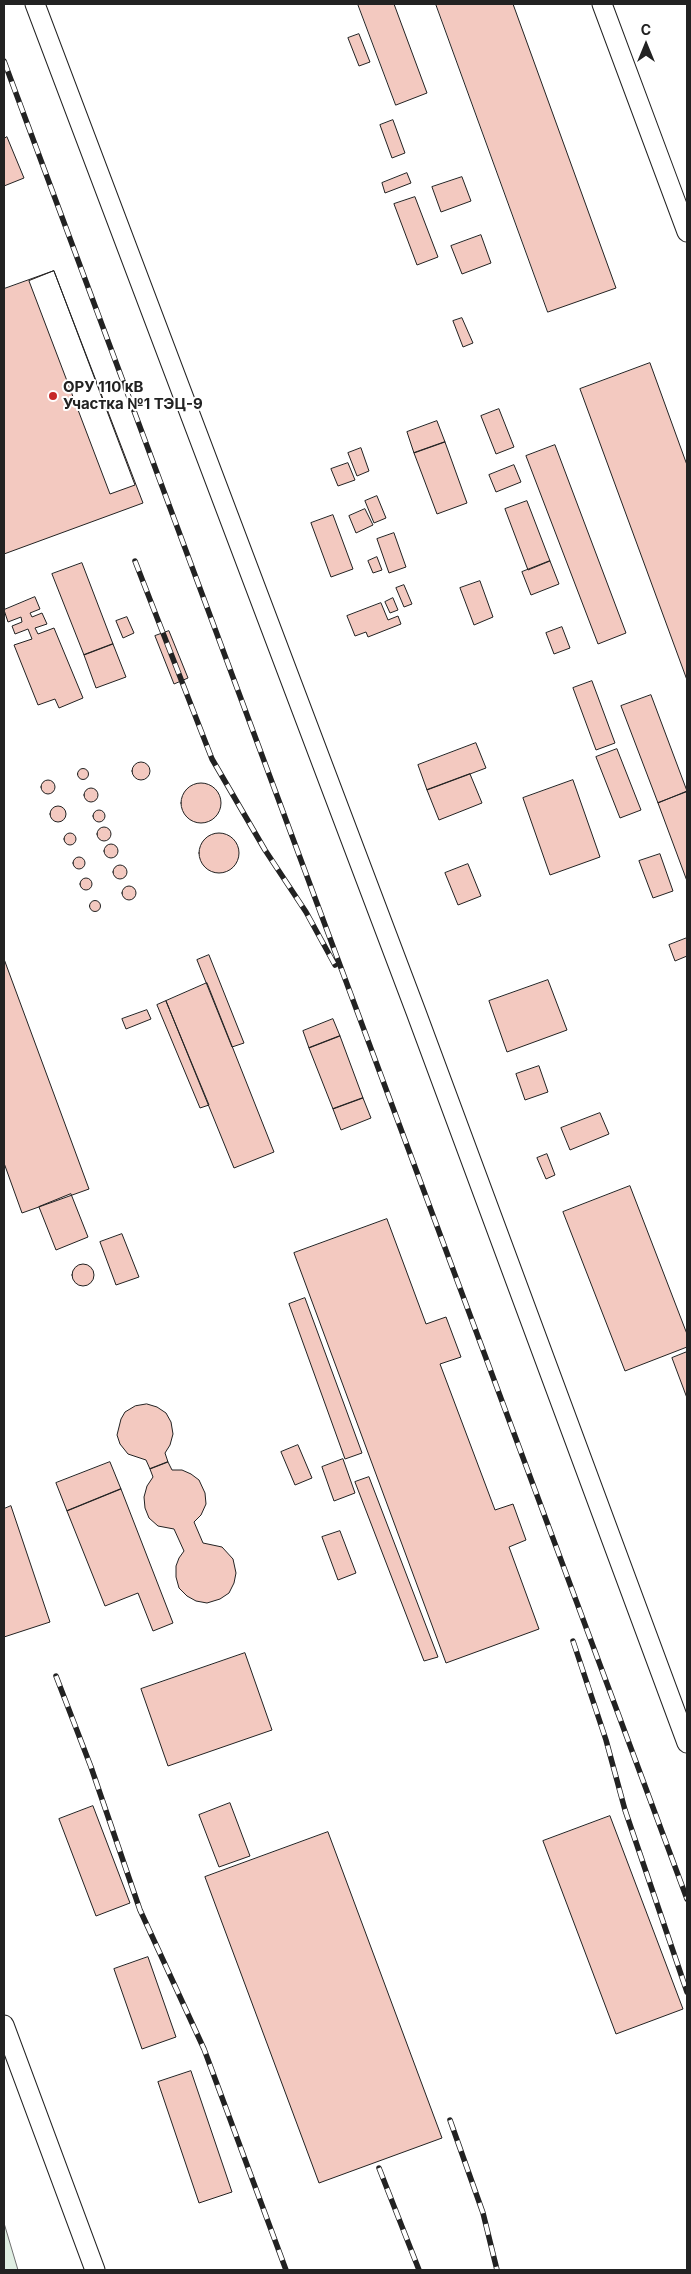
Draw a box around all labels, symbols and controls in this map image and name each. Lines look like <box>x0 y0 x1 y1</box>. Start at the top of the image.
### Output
north arrow <box>621 20 671 70</box>
text: С <box>641 21 651 38</box>
place label: ОРУ 110 кВ Участка №1 ТЭЦ-9 <box>63 378 203 413</box>
marker: ОРУ 110 кВ Участка №1 ТЭЦ-9 <box>47 390 59 402</box>

